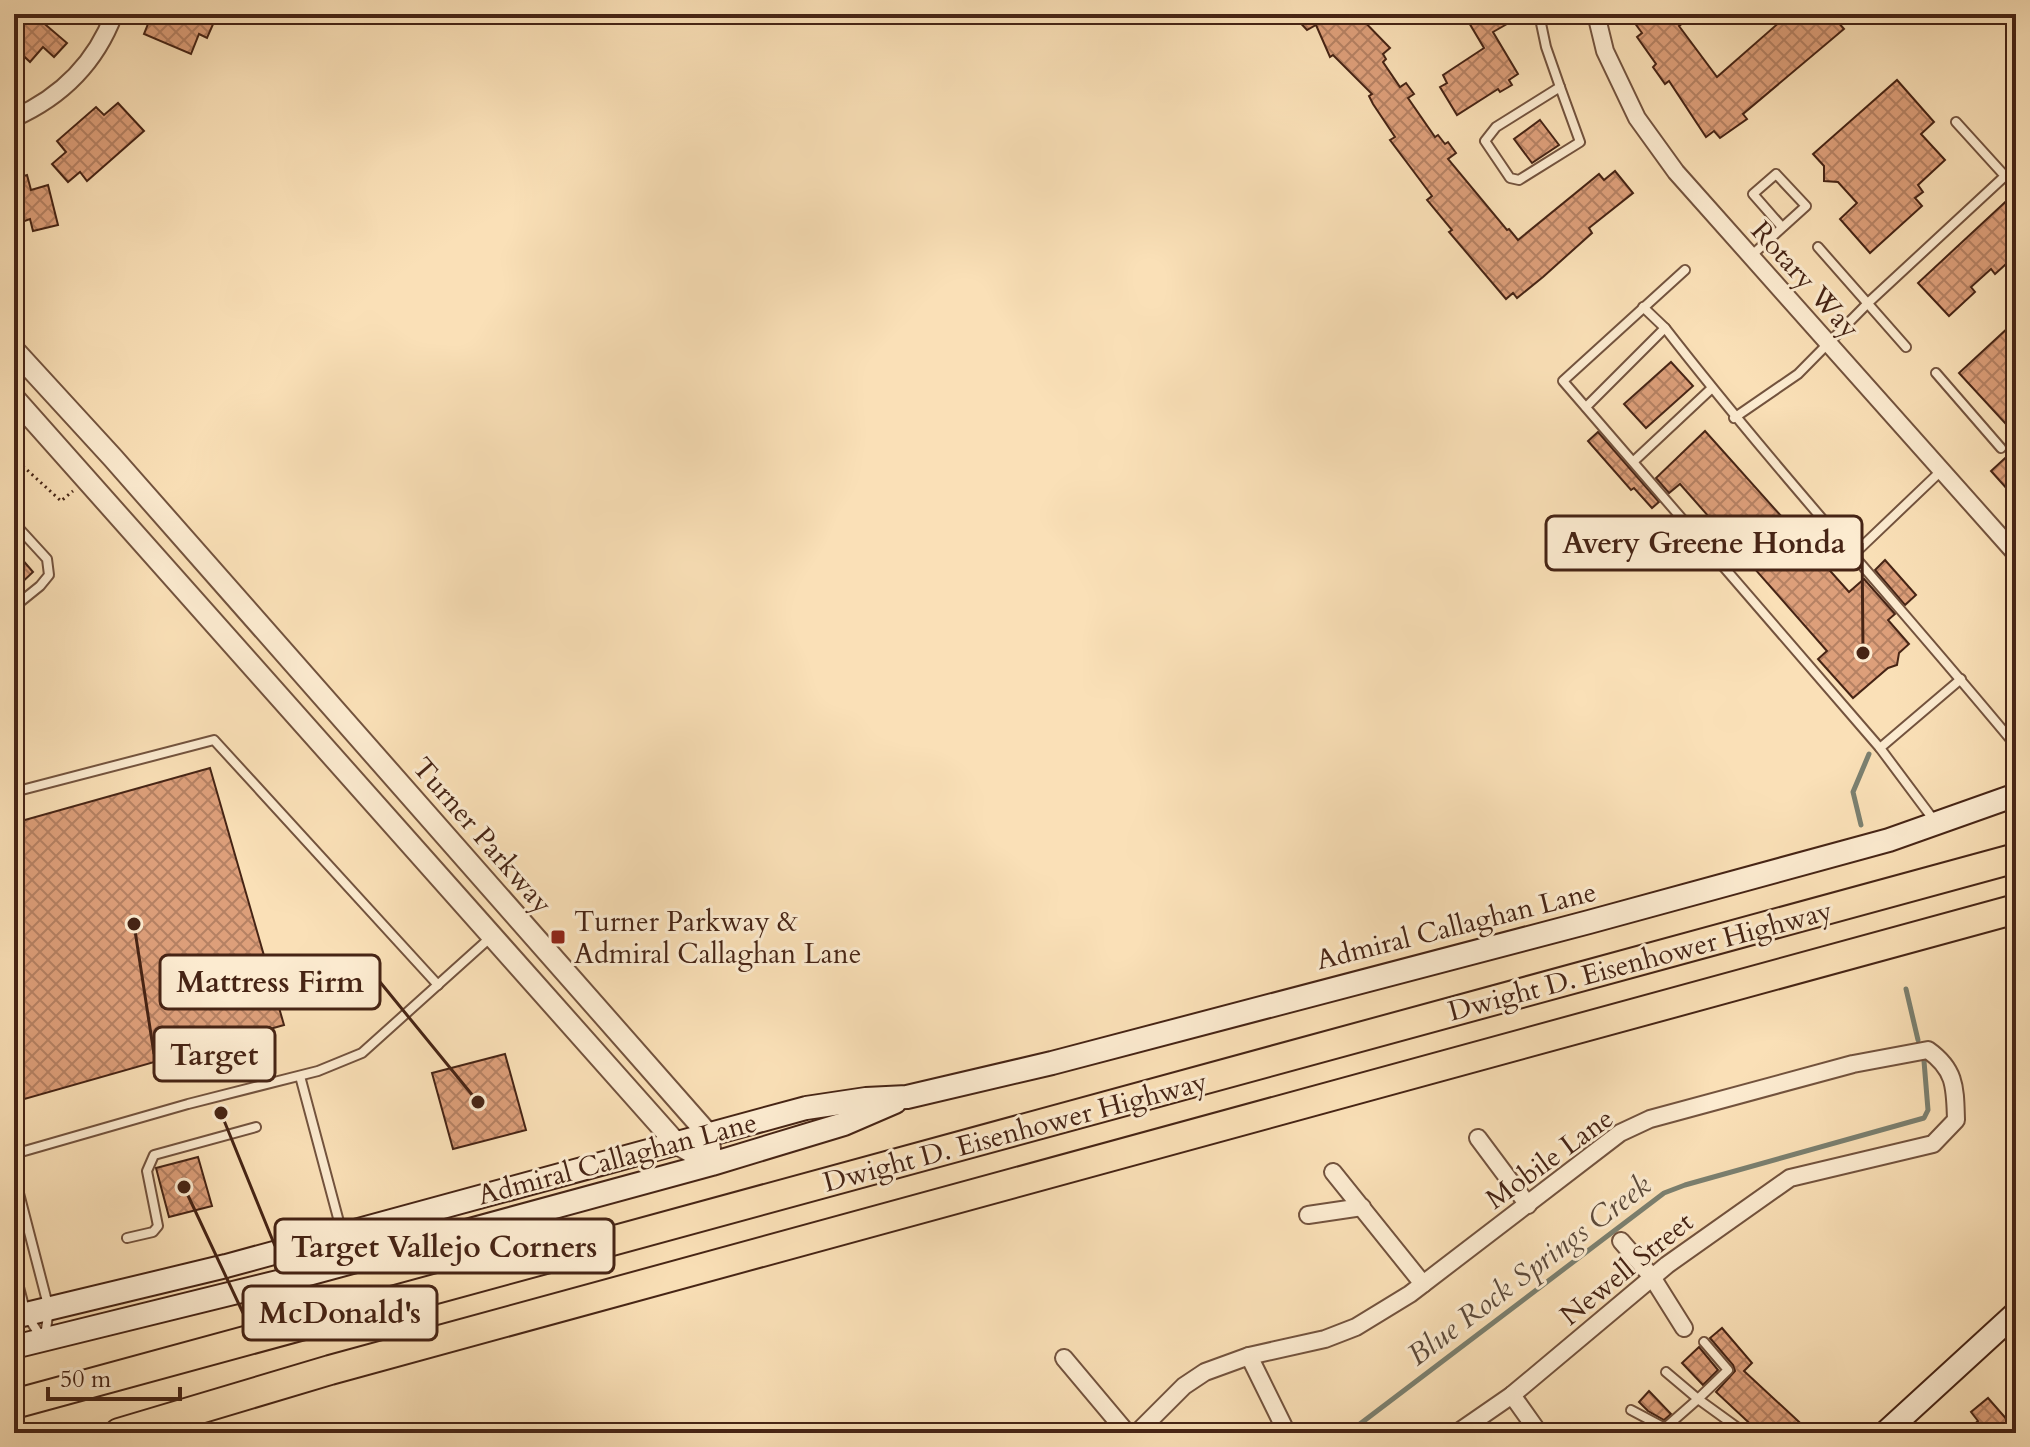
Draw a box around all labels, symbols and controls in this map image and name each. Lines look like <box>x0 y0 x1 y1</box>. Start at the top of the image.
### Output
street label: Rotary Way <box>1742 213 1868 347</box>
callout: Avery Greene Honda <box>1546 516 1862 570</box>
text: Avery Greene Honda <box>1562 523 1846 564</box>
street label: Turner Parkway <box>404 749 561 922</box>
street label: Admiral Callaghan Lane <box>1312 873 1600 979</box>
street label: Dwight D. Eisenhower Highway <box>1444 891 1837 1031</box>
place label: Turner Parkway & Admiral Callaghan Lane <box>574 903 861 973</box>
marker: Turner Parkway & Admiral Callaghan Lane <box>549 928 567 946</box>
callout: Mattress Firm <box>160 955 380 1009</box>
text: Mattress Firm <box>176 962 364 1003</box>
callout: Target <box>154 1027 275 1081</box>
text: Target <box>170 1035 259 1076</box>
street label: Dwight D. Eisenhower Highway <box>819 1062 1212 1202</box>
street label: Mobile Lane <box>1478 1100 1621 1218</box>
street label: Admiral Callaghan Lane <box>474 1103 761 1215</box>
water label: Blue Rock Springs Creek <box>1399 1165 1660 1376</box>
street label: Newell Street <box>1552 1203 1701 1334</box>
callout: Target Vallejo Corners <box>275 1219 614 1273</box>
text: Target Vallejo Corners <box>291 1227 597 1268</box>
callout: McDonald's <box>243 1286 437 1340</box>
text: McDonald's <box>259 1293 421 1334</box>
scale bar <box>48 1351 180 1401</box>
text: 50 m <box>60 1363 112 1396</box>

